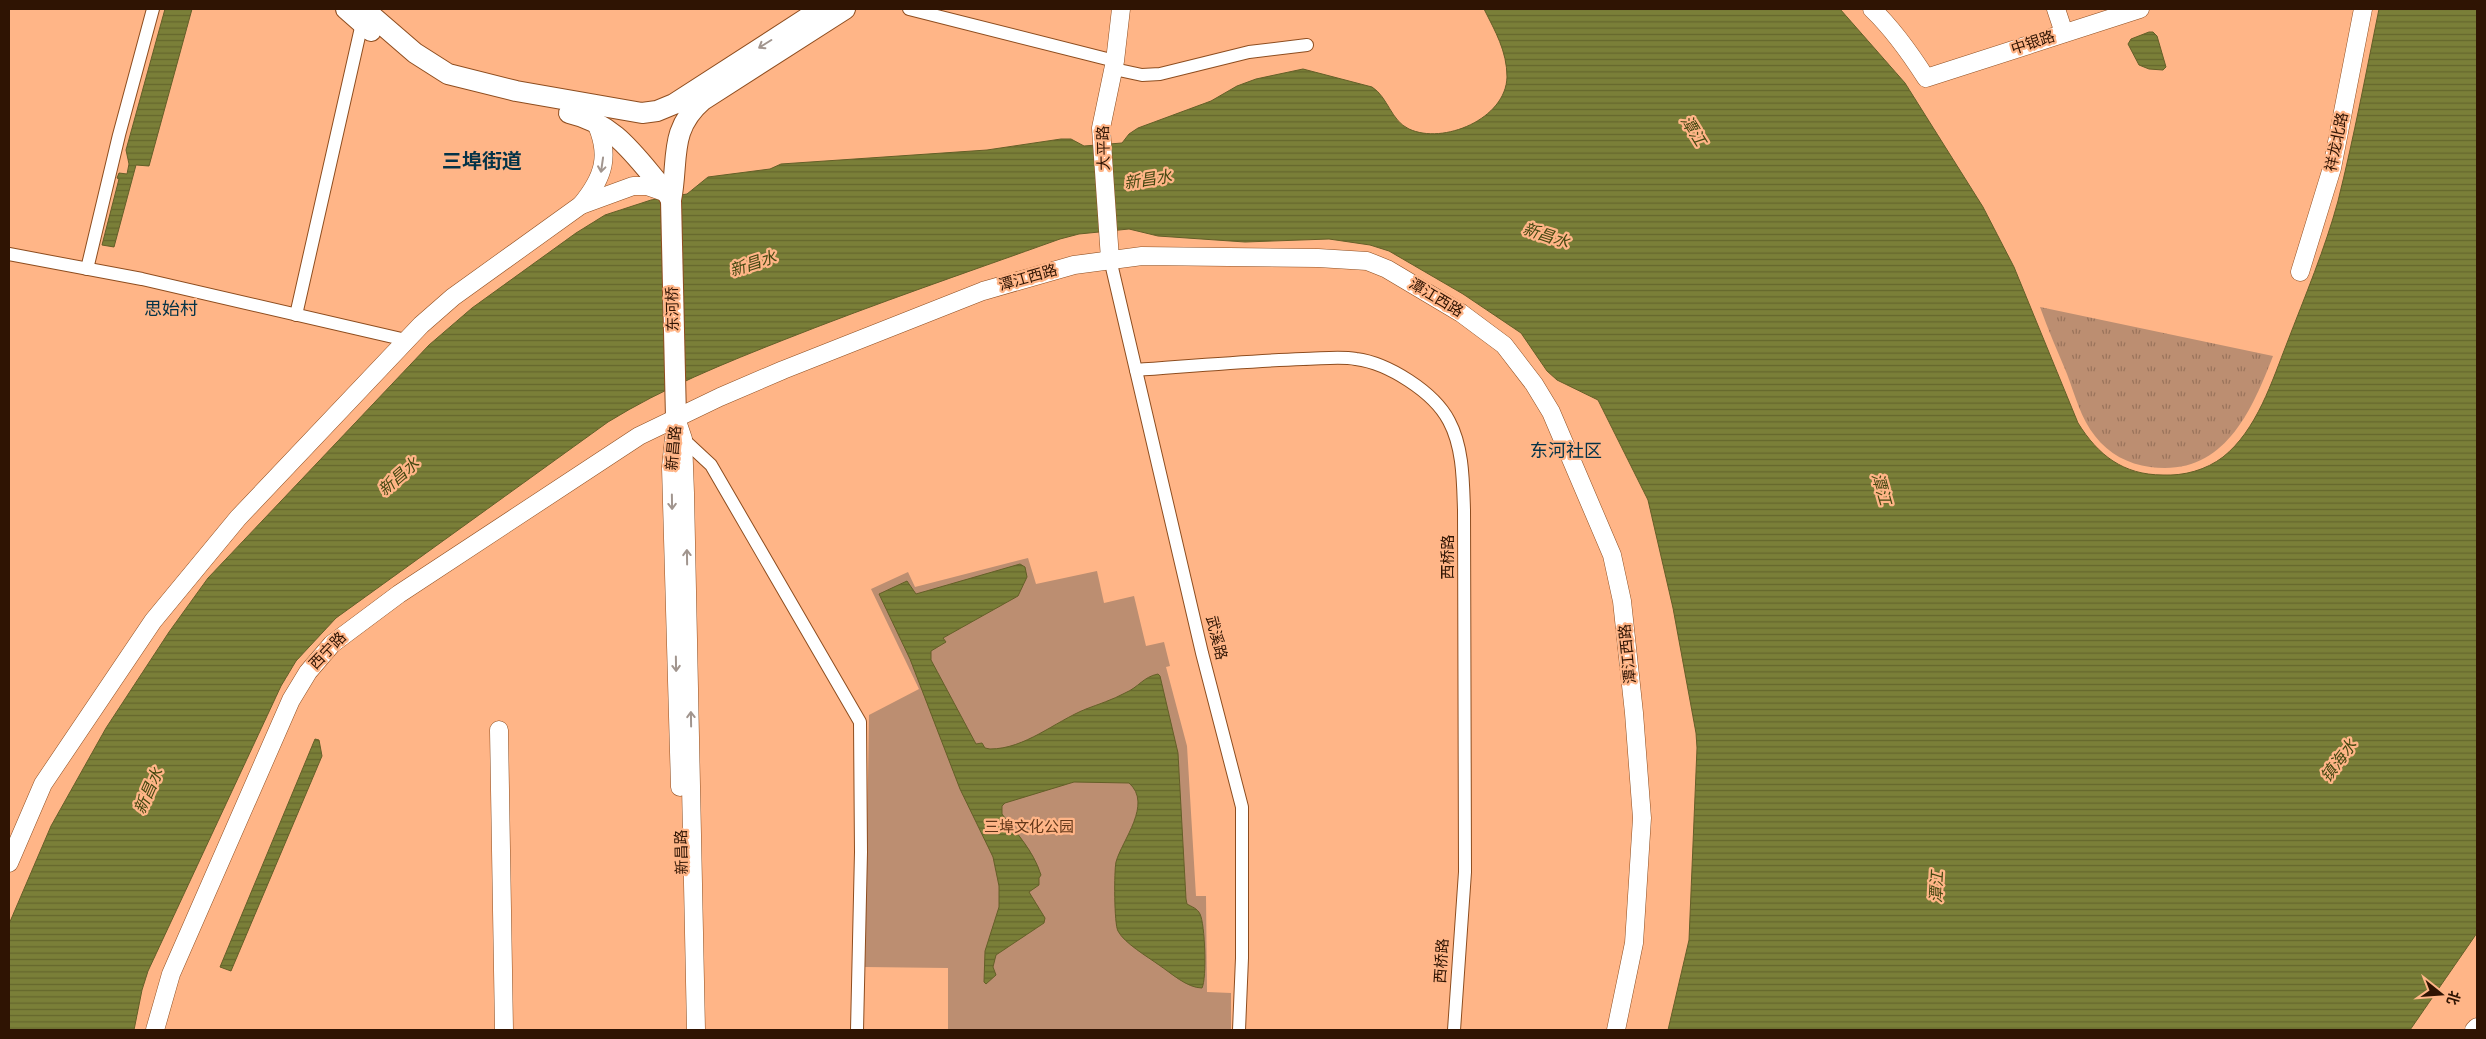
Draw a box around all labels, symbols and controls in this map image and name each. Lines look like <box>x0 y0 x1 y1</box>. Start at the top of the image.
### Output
street label: 中银路 <box>2008 26 2058 60</box>
one-way arrow <box>759 39 773 49</box>
street label: 祥龙北路 <box>2320 110 2354 174</box>
water label: 潭江 <box>1675 112 1712 152</box>
street label: 大平路 <box>1093 125 1115 171</box>
district label: 三埠街道 <box>442 148 522 176</box>
one-way arrow <box>597 157 607 173</box>
water label: 新昌水 <box>1123 165 1174 195</box>
water label: 新昌水 <box>1520 218 1573 254</box>
water label: 新昌水 <box>727 246 780 282</box>
street label: 潭江西路 <box>996 260 1060 296</box>
street label: 潭江西路 <box>1405 274 1467 322</box>
street label: 东河桥 <box>662 286 684 332</box>
district label: 思始村 <box>144 297 198 322</box>
street label: 新昌路 <box>662 425 686 471</box>
district label: 东河社区 <box>1530 439 1602 464</box>
water label: 新昌水 <box>374 452 425 501</box>
water label: 潭江 <box>1866 471 1897 509</box>
one-way arrow <box>667 493 677 509</box>
street label: 西桥路 <box>1438 534 1459 580</box>
one-way arrow <box>682 549 692 565</box>
street label: 武溪路 <box>1200 614 1232 662</box>
street label: 潭江西路 <box>1614 623 1642 685</box>
street label: 西宁路 <box>305 628 351 674</box>
one-way arrow <box>672 656 681 672</box>
one-way arrow <box>686 711 696 728</box>
water label: 镇海水 <box>2316 734 2363 787</box>
water label: 新昌水 <box>129 764 169 817</box>
park label: 三埠文化公园 <box>984 817 1074 838</box>
street label: 新昌路 <box>671 829 693 875</box>
water label: 潭江 <box>1925 868 1949 904</box>
street label: 西桥路 <box>1430 938 1454 984</box>
north arrow <box>2416 969 2466 1019</box>
text: 北 <box>2441 988 2464 1007</box>

